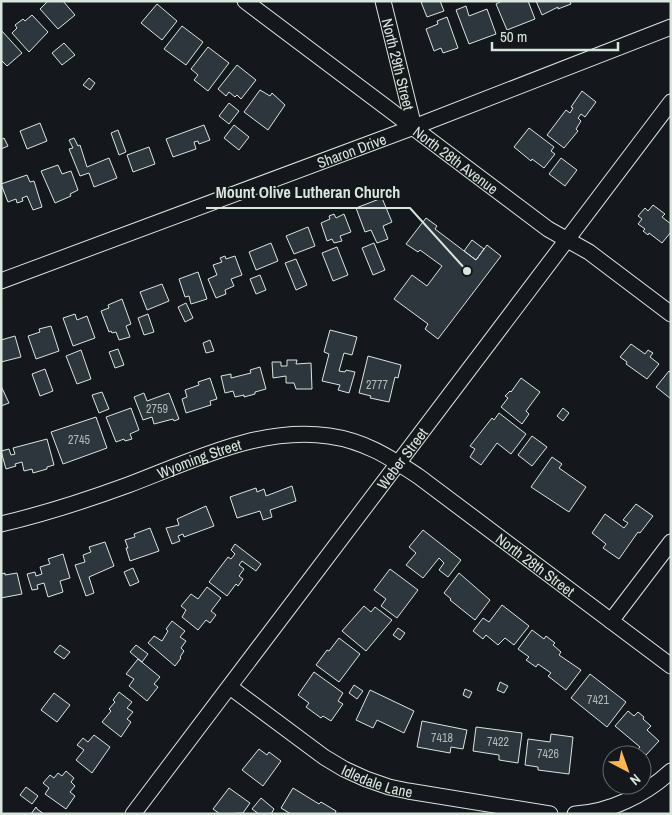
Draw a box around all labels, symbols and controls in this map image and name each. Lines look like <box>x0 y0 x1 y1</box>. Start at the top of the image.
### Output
street label: North 29th Street <box>377 16 420 113</box>
scale bar <box>492 20 618 52</box>
text: 50 m <box>500 26 527 47</box>
street label: North 28th Avenue <box>409 121 503 199</box>
street label: Sharon Drive <box>314 128 389 173</box>
callout: Mount Olive Lutheran Church <box>206 177 410 208</box>
text: Mount Olive Lutheran Church <box>216 181 400 203</box>
house number: 2777 <box>366 377 388 393</box>
house number: 2759 <box>146 401 168 417</box>
street label: Weber Street <box>372 423 432 493</box>
house number: 2745 <box>68 432 90 448</box>
street label: Wyoming Street <box>154 433 244 483</box>
street label: North 28th Street <box>492 528 580 601</box>
house number: 7421 <box>587 692 609 708</box>
house number: 7418 <box>431 730 453 746</box>
house number: 7422 <box>487 734 509 750</box>
north arrow <box>602 745 652 795</box>
house number: 7426 <box>537 746 559 762</box>
street label: Idledale Lane <box>338 759 414 802</box>
text: N <box>626 770 645 789</box>

